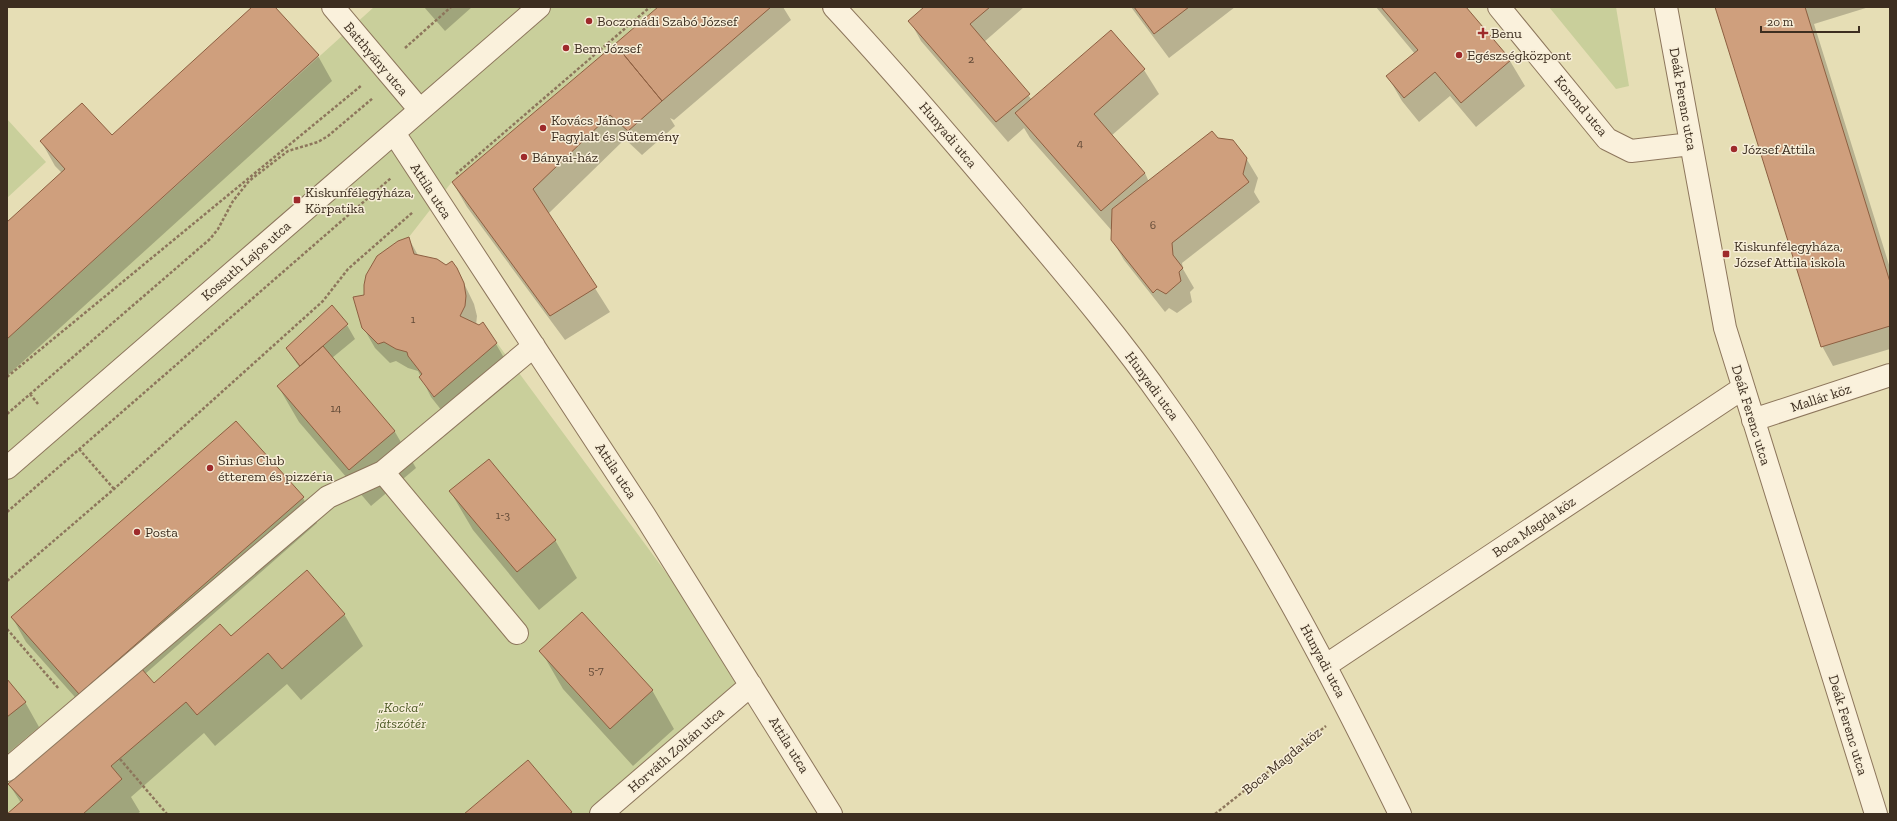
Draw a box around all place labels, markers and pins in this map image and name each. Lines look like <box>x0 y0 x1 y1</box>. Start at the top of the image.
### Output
place label: Boczonádi Szabó József <box>597 13 739 30</box>
marker: Boczonádi Szabó József <box>584 16 594 26</box>
place label: Benu <box>1491 25 1522 42</box>
marker: Benu <box>1478 28 1488 38</box>
place label: Bem József <box>574 40 642 57</box>
marker: Bem József <box>561 43 571 53</box>
place label: Egészségközpont <box>1467 47 1572 64</box>
marker: Egészségközpont <box>1454 50 1464 60</box>
place label: Kovács János – Fagylalt és Sütemény <box>551 112 680 145</box>
marker: Kovács János – Fagylalt és Sütemény <box>538 123 548 133</box>
place label: József Attila <box>1742 141 1816 158</box>
marker: József Attila <box>1729 144 1739 154</box>
place label: Bányai-ház <box>532 149 599 166</box>
marker: Bányai-ház <box>519 152 529 162</box>
place label: Kiskunfélegyháza, Körpatika <box>305 184 414 217</box>
marker: Kiskunfélegyháza, Körpatika <box>292 195 302 205</box>
place label: Kiskunfélegyháza, József Attila iskola <box>1734 238 1846 271</box>
marker: Kiskunfélegyháza, József Attila iskola <box>1721 249 1731 259</box>
place label: Sirius Club étterem és pizzéria <box>218 452 333 485</box>
marker: Sirius Club étterem és pizzéria <box>205 463 215 473</box>
place label: Posta <box>145 524 178 541</box>
marker: Posta <box>132 527 142 537</box>

